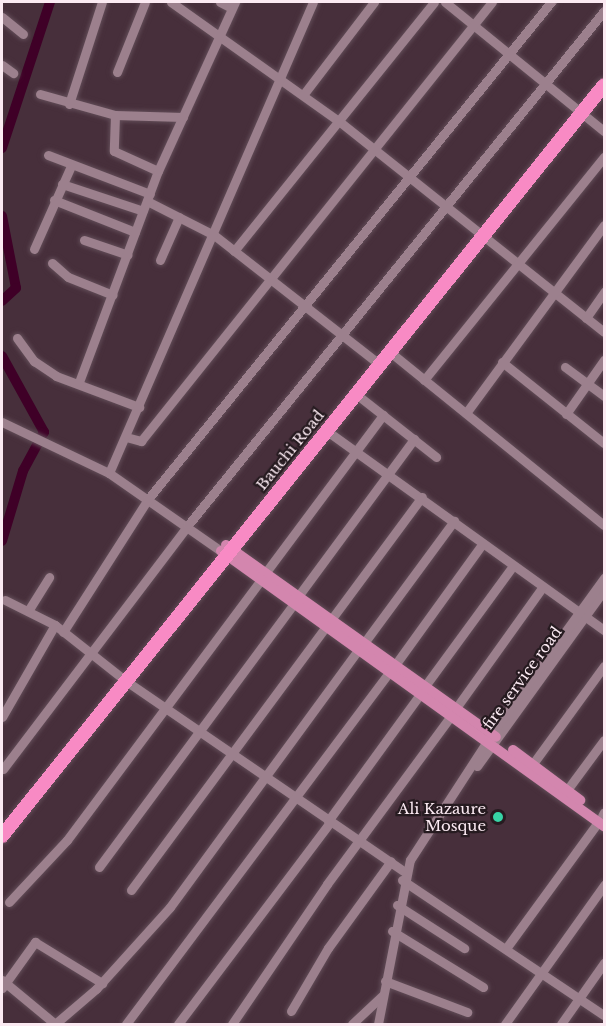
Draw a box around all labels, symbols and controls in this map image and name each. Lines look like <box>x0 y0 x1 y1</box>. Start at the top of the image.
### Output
street label: Bauchi Road <box>252 406 328 494</box>
street label: fire service road <box>479 623 565 733</box>
place label: Ali Kazaure Mosque <box>398 799 486 834</box>
marker: Ali Kazaure Mosque <box>491 810 505 824</box>

